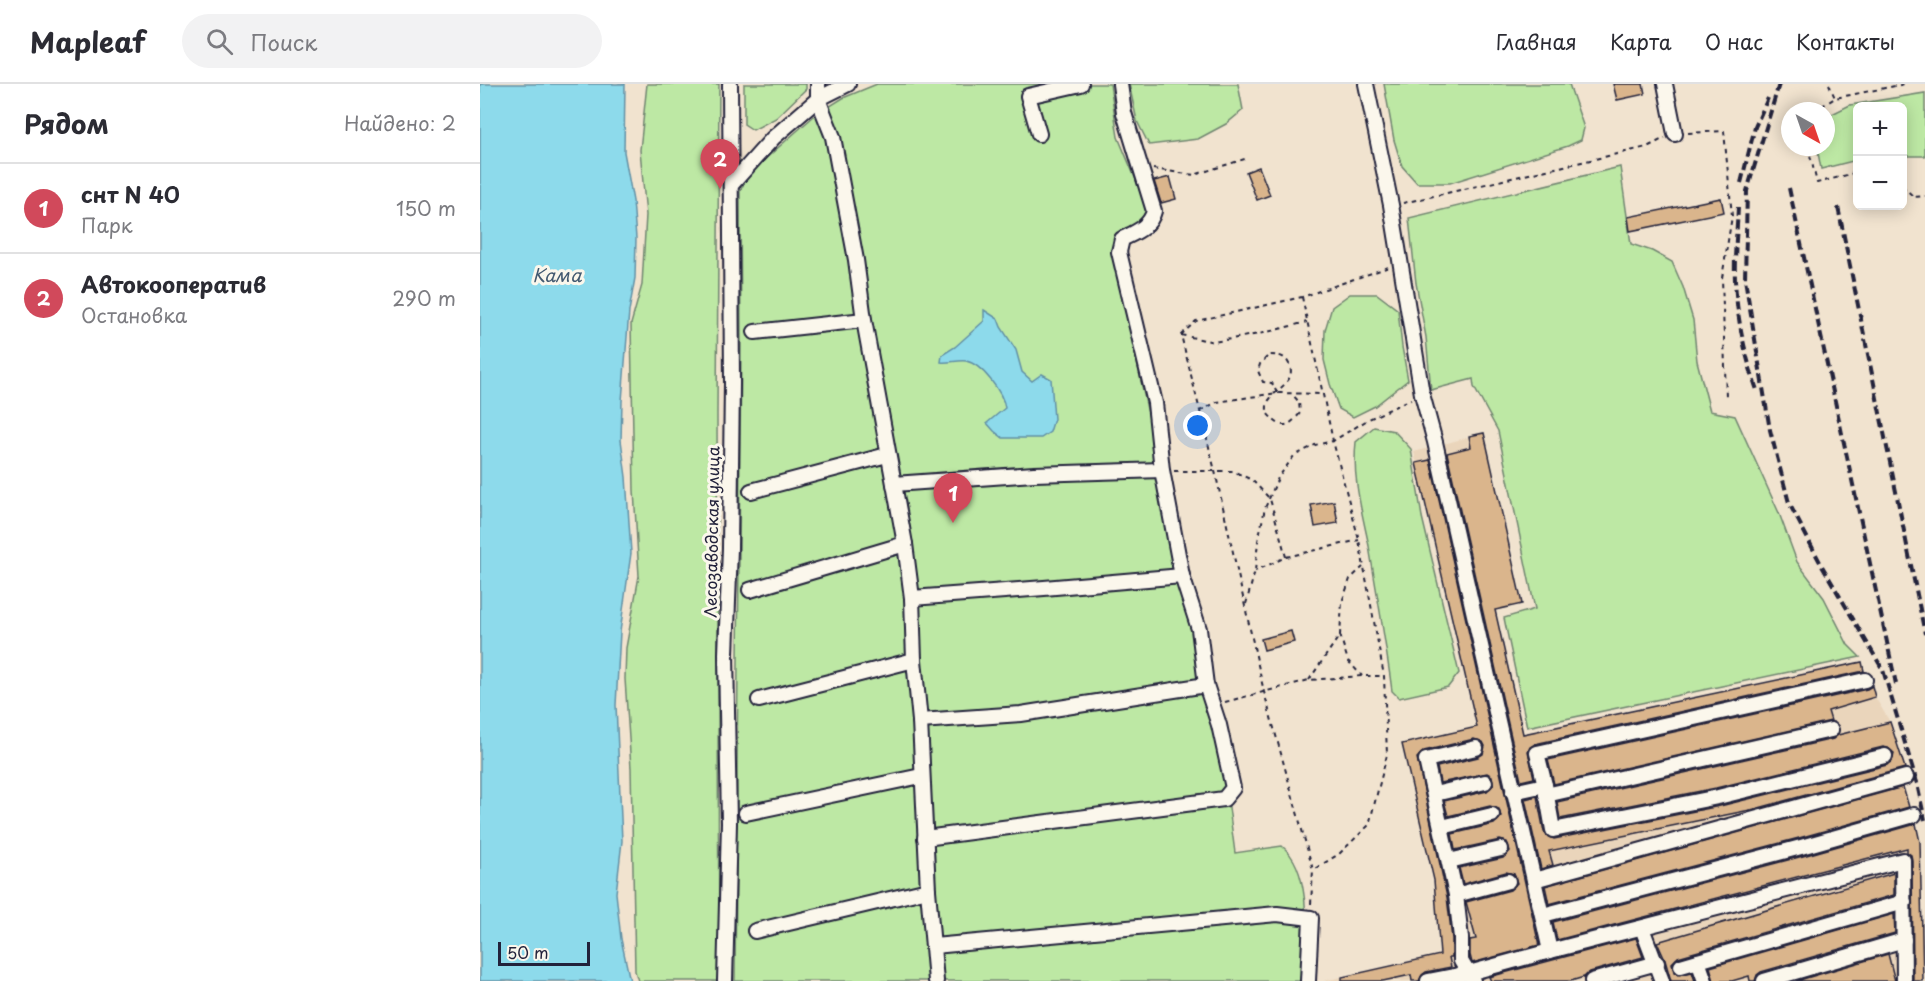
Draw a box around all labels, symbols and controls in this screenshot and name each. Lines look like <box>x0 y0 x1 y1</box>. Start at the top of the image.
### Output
search box <box>182 14 602 68</box>
text: Mapleaf <box>30 20 146 63</box>
icon: search <box>203 25 236 58</box>
text: Поиск <box>251 25 317 58</box>
text: Главная <box>1496 25 1577 57</box>
text: Карта <box>1610 25 1672 57</box>
text: О нас <box>1705 25 1763 57</box>
text: Контакты <box>1796 25 1895 57</box>
north arrow <box>1781 102 1835 156</box>
map controls <box>1853 102 1907 210</box>
button: + <box>1853 102 1907 156</box>
text: Рядом <box>24 104 109 143</box>
text: Найдено: 2 <box>344 108 456 138</box>
pin: 2 <box>700 140 740 189</box>
button: − <box>1853 156 1907 210</box>
text: снт N 40 <box>81 177 180 210</box>
text: 1 <box>39 193 48 223</box>
text: 150 m <box>396 193 456 223</box>
text: Парк <box>81 210 133 240</box>
water label: Кама <box>533 261 582 288</box>
text: Автокооператив <box>81 267 266 300</box>
text: 2 <box>36 283 51 313</box>
text: 290 m <box>392 283 456 313</box>
text: Остановка <box>81 300 187 330</box>
your location <box>1183 411 1212 440</box>
street label: Лесозаводская улица <box>698 446 724 618</box>
pin: 1 <box>934 474 972 523</box>
scale bar <box>498 939 590 966</box>
text: 50 m <box>507 940 548 964</box>

